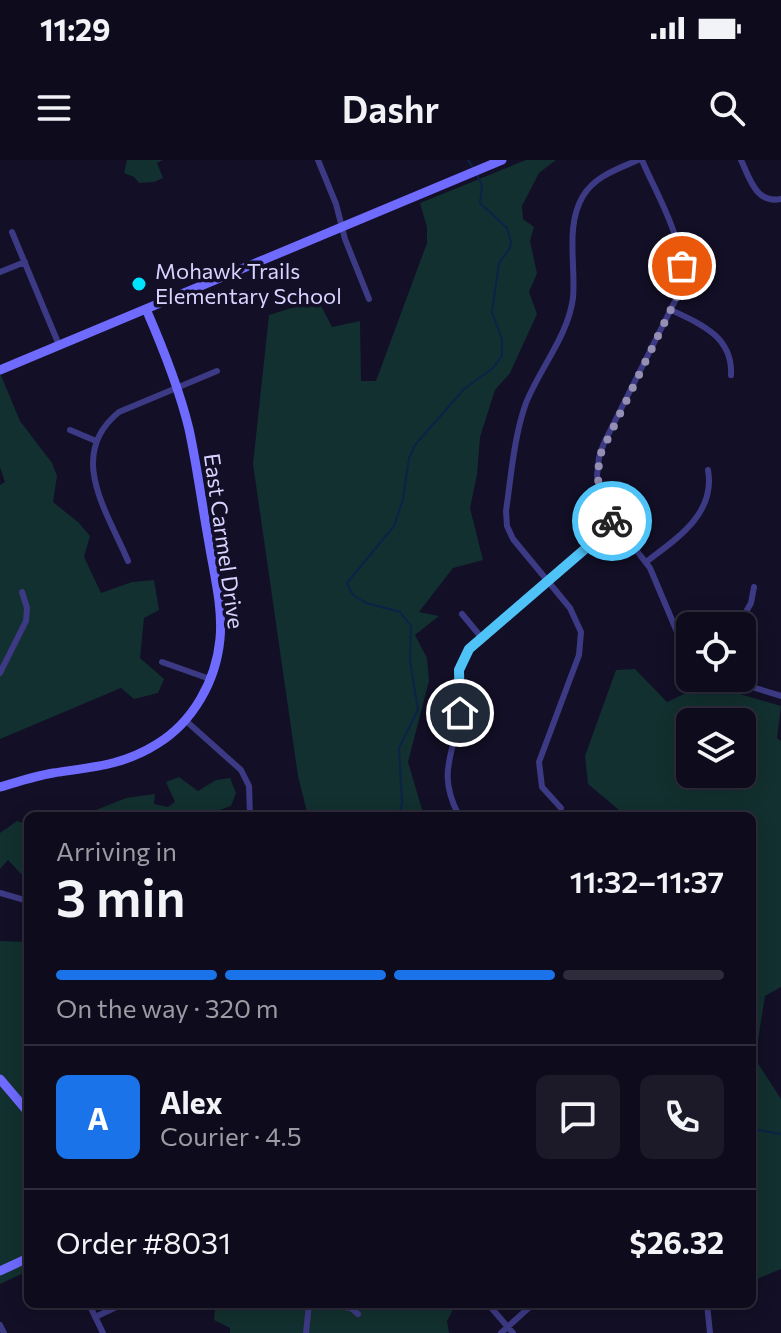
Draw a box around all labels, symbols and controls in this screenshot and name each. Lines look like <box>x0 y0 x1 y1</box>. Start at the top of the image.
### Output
text: 11:29 <box>40 10 110 47</box>
icon: menu <box>32 86 76 130</box>
text: Dashr <box>342 86 439 130</box>
icon: search <box>705 86 749 130</box>
pin <box>648 232 716 300</box>
icon: bag <box>660 244 704 288</box>
place label: Mohawk Trails Elementary School <box>155 257 342 309</box>
marker: Mohawk Trails Elementary School <box>130 275 148 293</box>
street label: East Carmel Drive <box>199 451 250 630</box>
courier <box>572 481 652 561</box>
icon: bike <box>590 499 634 543</box>
map controls <box>676 612 756 788</box>
button: locate <box>676 612 756 692</box>
pin <box>426 679 494 747</box>
icon: home <box>438 691 482 735</box>
button: layers <box>676 708 756 788</box>
text: Arriving in <box>56 835 177 866</box>
text: 11:32–11:37 <box>570 862 724 899</box>
text: 3 min <box>56 864 185 928</box>
text: On the way · 320 m <box>56 992 279 1023</box>
button: chat <box>536 1075 620 1159</box>
button: phone <box>640 1075 724 1159</box>
text: Alex <box>160 1083 223 1120</box>
text: A <box>87 1099 109 1136</box>
text: Courier · 4.5 <box>160 1120 302 1151</box>
text: Order #8031 <box>56 1223 231 1260</box>
text: $26.32 <box>629 1223 724 1260</box>

